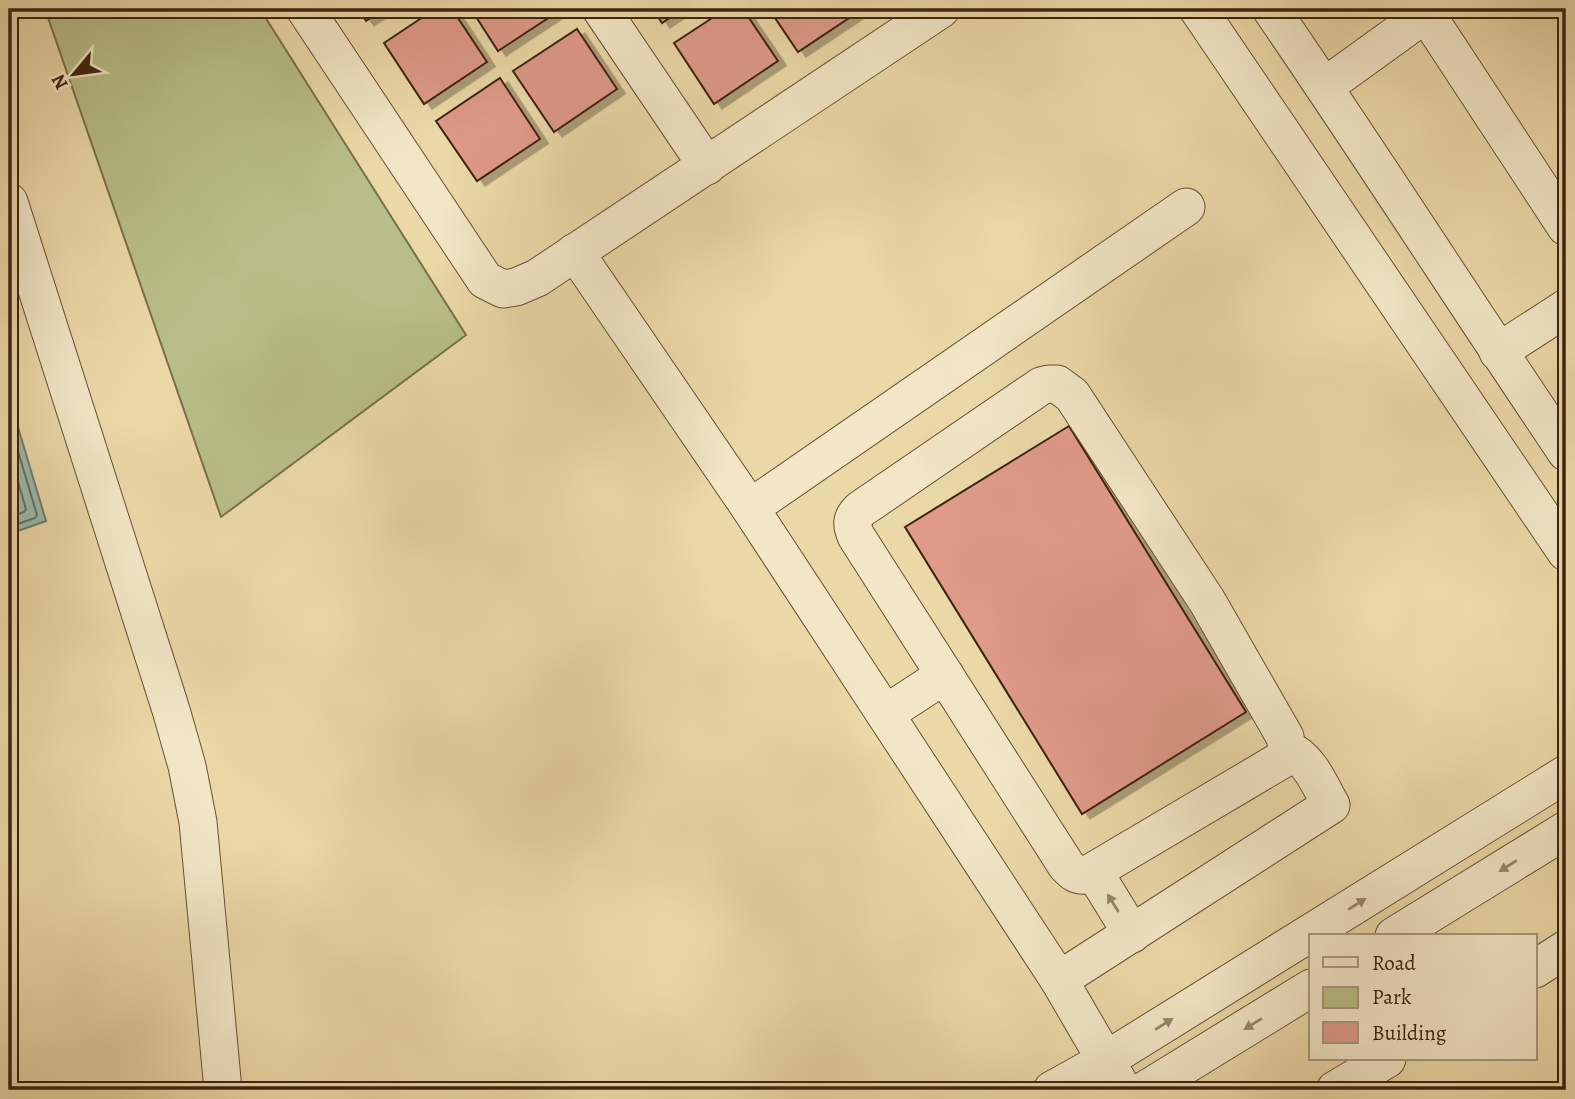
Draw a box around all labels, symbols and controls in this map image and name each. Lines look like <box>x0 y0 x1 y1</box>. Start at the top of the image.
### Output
north arrow <box>38 38 108 108</box>
text: N <box>45 69 75 94</box>
one-way arrow <box>1499 860 1518 872</box>
one-way arrow <box>1106 893 1119 912</box>
one-way arrow <box>1348 897 1367 910</box>
legend <box>1309 934 1536 1060</box>
text: Road <box>1372 949 1416 977</box>
text: Park <box>1372 983 1412 1011</box>
one-way arrow <box>1154 1017 1174 1030</box>
one-way arrow <box>1243 1017 1262 1030</box>
text: Building <box>1372 1019 1447 1047</box>

